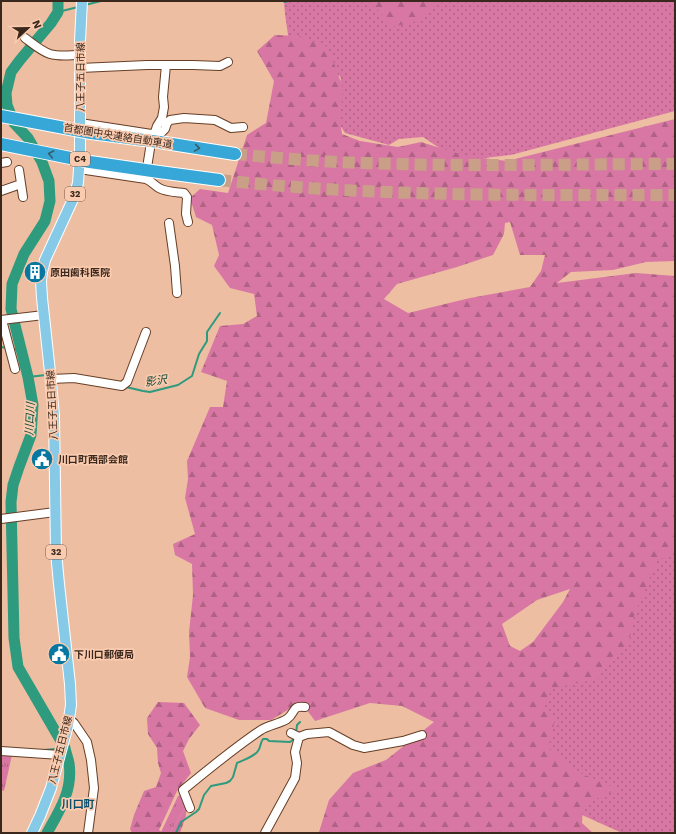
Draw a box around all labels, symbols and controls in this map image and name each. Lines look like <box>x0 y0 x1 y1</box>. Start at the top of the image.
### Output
north arrow <box>8 8 48 48</box>
text: N <box>29 18 44 31</box>
street label: 八王子五日市線 <box>75 42 86 112</box>
street label: 首都圏中央連絡自動車道 <box>63 122 173 150</box>
one-way arrow <box>194 143 200 152</box>
one-way arrow <box>48 150 54 158</box>
road number: C4 <box>70 152 90 166</box>
road number: 32 <box>65 187 85 201</box>
building icon: 原田歯科医院 <box>22 259 48 285</box>
place label: 原田歯科医院 <box>50 267 110 278</box>
street label: 八王子五日市線 <box>45 370 59 440</box>
water label: 影沢 <box>144 373 170 389</box>
water label: 川口川 <box>23 401 37 436</box>
public building icon: 川口町西部会館 <box>29 446 55 472</box>
place label: 川口町西部会館 <box>58 454 128 465</box>
road number: 32 <box>46 545 66 559</box>
public building icon: 下川口郵便局 <box>46 641 72 667</box>
place label: 下川口郵便局 <box>74 649 134 660</box>
street label: 八王子五日市線 <box>46 715 74 785</box>
district label: 川口町 <box>62 798 95 811</box>

